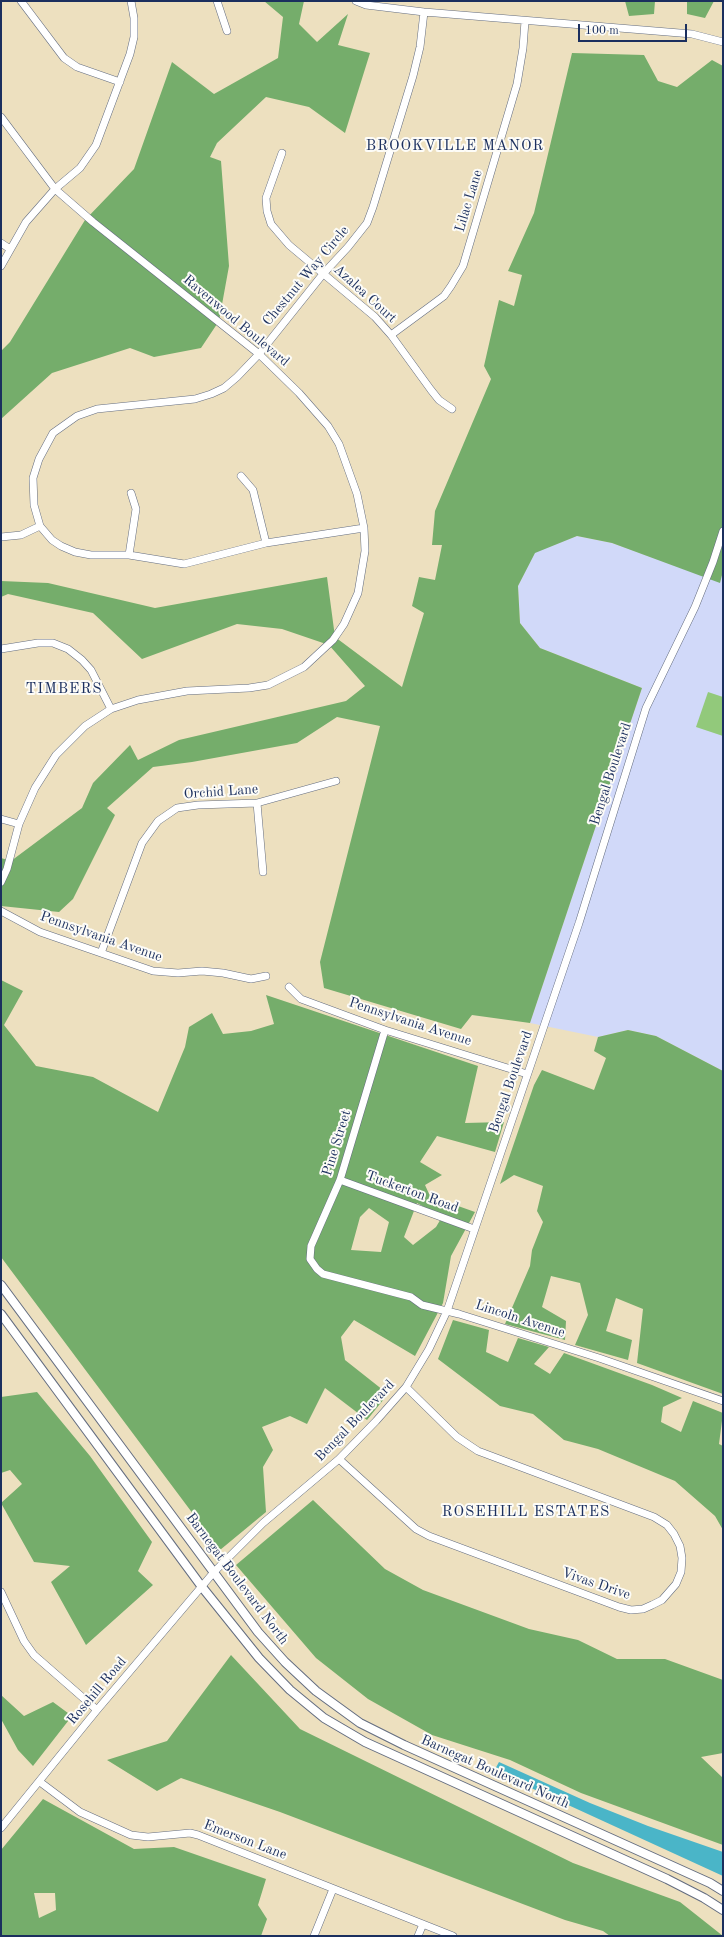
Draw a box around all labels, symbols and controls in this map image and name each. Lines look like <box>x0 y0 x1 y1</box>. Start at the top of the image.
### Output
scale bar <box>580 16 689 42</box>
text: 100 m <box>585 25 619 37</box>
district label: BROOKVILLE MANOR <box>366 137 544 155</box>
street label: Lilac Lane <box>452 168 486 234</box>
street label: Chestnut Way Circle <box>259 223 353 329</box>
street label: Azalea Court <box>330 261 400 327</box>
street label: Ravenwood Boulevard <box>179 272 293 370</box>
district label: TIMBERS <box>26 680 102 698</box>
street label: Bengal Boulevard <box>586 720 636 828</box>
street label: Orchid Lane <box>183 781 259 803</box>
street label: Pennsylvania Avenue <box>38 908 164 966</box>
street label: Pennsylvania Avenue <box>346 994 474 1050</box>
street label: Bengal Boulevard <box>486 1029 536 1135</box>
street label: Pine Street <box>319 1108 355 1178</box>
street label: Tuckerton Road <box>363 1167 461 1217</box>
street label: Lincoln Avenue <box>473 1297 567 1341</box>
street label: Bengal Boulevard <box>312 1377 398 1465</box>
district label: ROSEHILL ESTATES <box>442 1503 610 1521</box>
street label: Barnegat Boulevard North <box>182 1510 292 1648</box>
street label: Vivas Drive <box>559 1564 633 1604</box>
street label: Rosehill Road <box>64 1654 130 1728</box>
street label: Barnegat Boulevard North <box>418 1732 572 1812</box>
street label: Emerson Lane <box>201 1816 289 1864</box>

